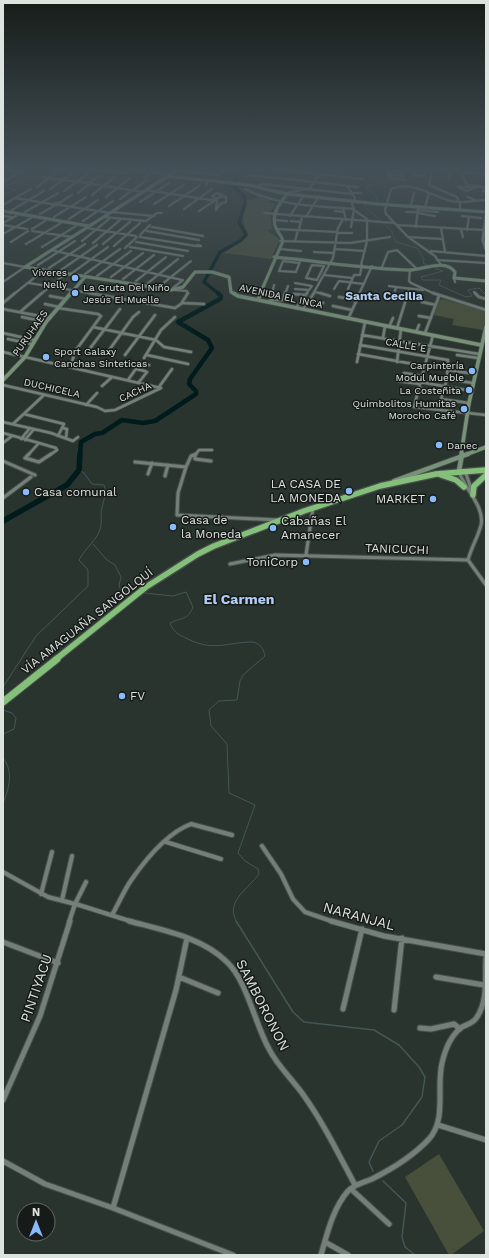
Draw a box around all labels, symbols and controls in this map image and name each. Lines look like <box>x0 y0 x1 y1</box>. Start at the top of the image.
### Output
place label: Viveres Nelly <box>32 267 68 290</box>
marker: Viveres Nelly <box>70 273 80 283</box>
place label: La Gruta Del Niño Jesús El Muelle <box>83 282 170 305</box>
street label: AVENIDA EL INCA <box>238 282 324 310</box>
marker: La Gruta Del Niño Jesús El Muelle <box>70 288 80 298</box>
district label: Santa Cecilia <box>345 289 423 303</box>
street label: PURUHAES <box>10 308 50 358</box>
street label: CALLE E <box>385 336 427 354</box>
place label: Sport Galaxy Canchas Sinteticas <box>54 346 147 369</box>
marker: Sport Galaxy Canchas Sinteticas <box>41 352 51 362</box>
place label: Carpintería Modul Mueble <box>395 360 464 383</box>
marker: Carpintería Modul Mueble <box>467 366 477 376</box>
street label: DUCHICELA <box>23 376 82 400</box>
street label: CACHA <box>117 380 153 404</box>
place label: La Costeñita <box>399 385 461 396</box>
marker: La Costeñita <box>464 385 474 395</box>
place label: Quimbolitos Humitas Morocho Café <box>353 398 456 421</box>
marker: Quimbolitos Humitas Morocho Café <box>459 404 469 414</box>
marker: Danec <box>434 440 444 450</box>
place label: Danec <box>447 440 478 451</box>
place label: LA CASA DE LA MONEDA <box>270 477 341 505</box>
place label: Casa comunal <box>34 485 117 499</box>
marker: LA CASA DE LA MONEDA <box>344 486 354 496</box>
marker: Casa comunal <box>21 487 31 497</box>
place label: MARKET <box>376 492 425 506</box>
marker: MARKET <box>428 494 438 504</box>
place label: Casa de la Moneda <box>181 513 242 541</box>
place label: Cabañas El Amanecer <box>281 514 347 542</box>
marker: Casa de la Moneda <box>168 522 178 532</box>
marker: Cabañas El Amanecer <box>268 523 278 533</box>
street label: TANICUCHI <box>365 541 429 557</box>
place label: ToniCorp <box>246 555 298 569</box>
marker: ToniCorp <box>301 557 311 567</box>
street label: VÍA AMAGUAÑA SANGOLQUÍ <box>18 565 156 677</box>
district label: El Carmen <box>204 591 274 607</box>
place label: FV <box>130 689 145 703</box>
marker: FV <box>117 691 127 701</box>
street label: NARANJAL <box>321 899 397 933</box>
street label: PINTIYACU <box>17 952 55 1024</box>
street label: SAMBORONON <box>233 957 293 1053</box>
north arrow <box>16 1202 56 1242</box>
text: N <box>32 1206 40 1219</box>

